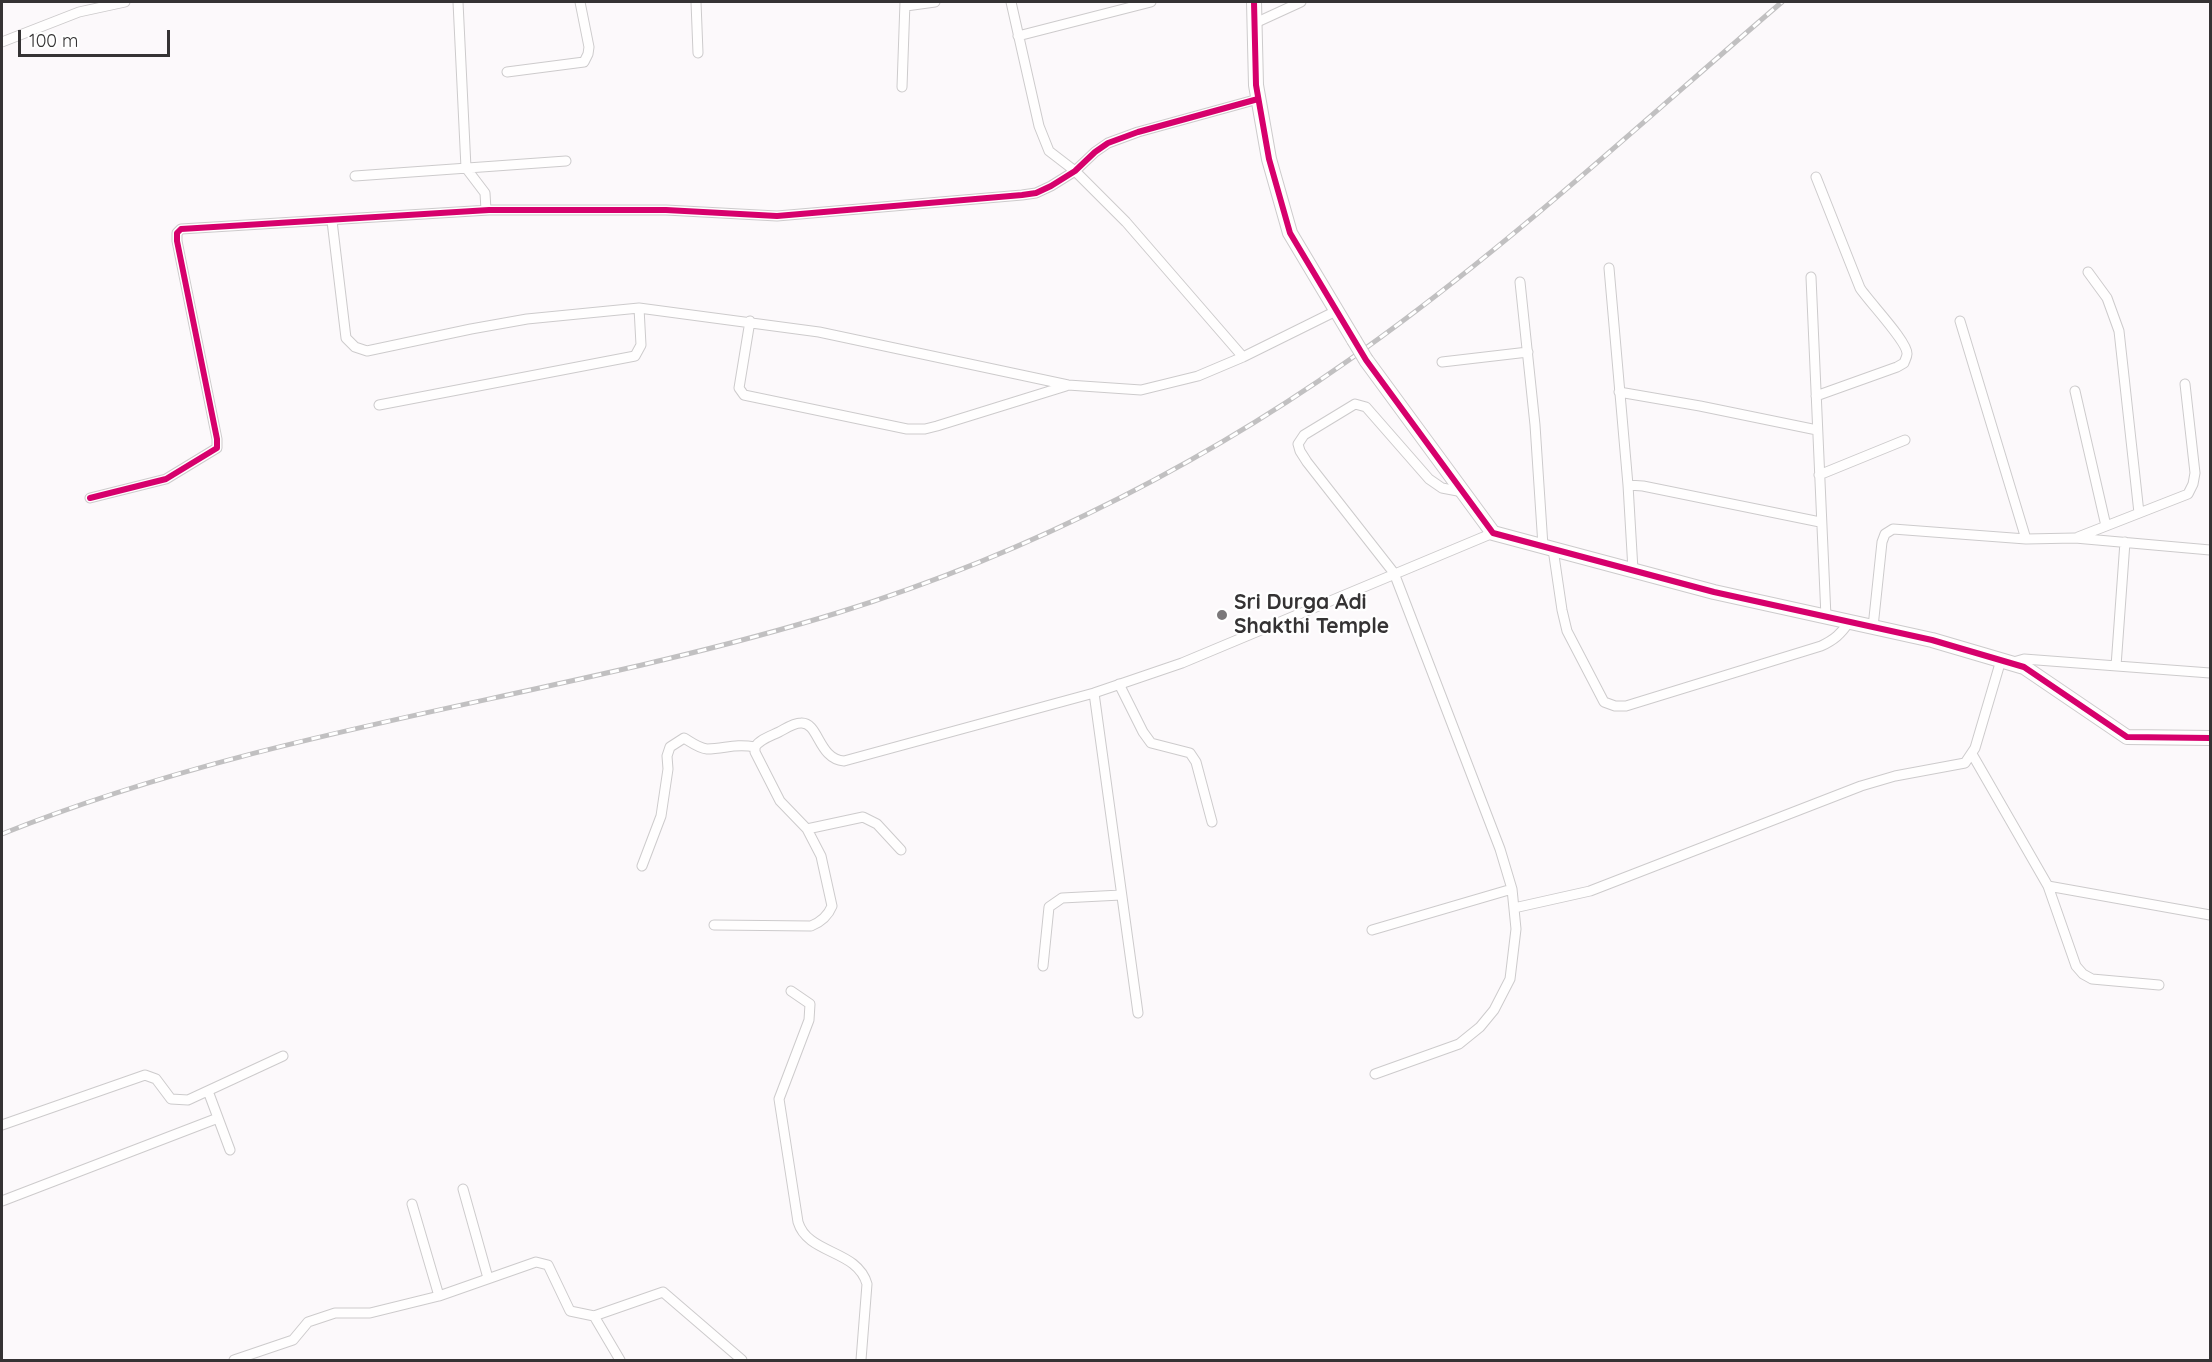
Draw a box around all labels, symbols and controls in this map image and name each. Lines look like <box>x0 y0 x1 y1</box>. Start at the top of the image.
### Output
scale bar <box>21 18 172 56</box>
text: 100 m <box>29 29 78 52</box>
place label: Sri Durga Adi Shakthi Temple <box>1234 590 1389 640</box>
marker: Sri Durga Adi Shakthi Temple <box>1215 608 1229 622</box>

